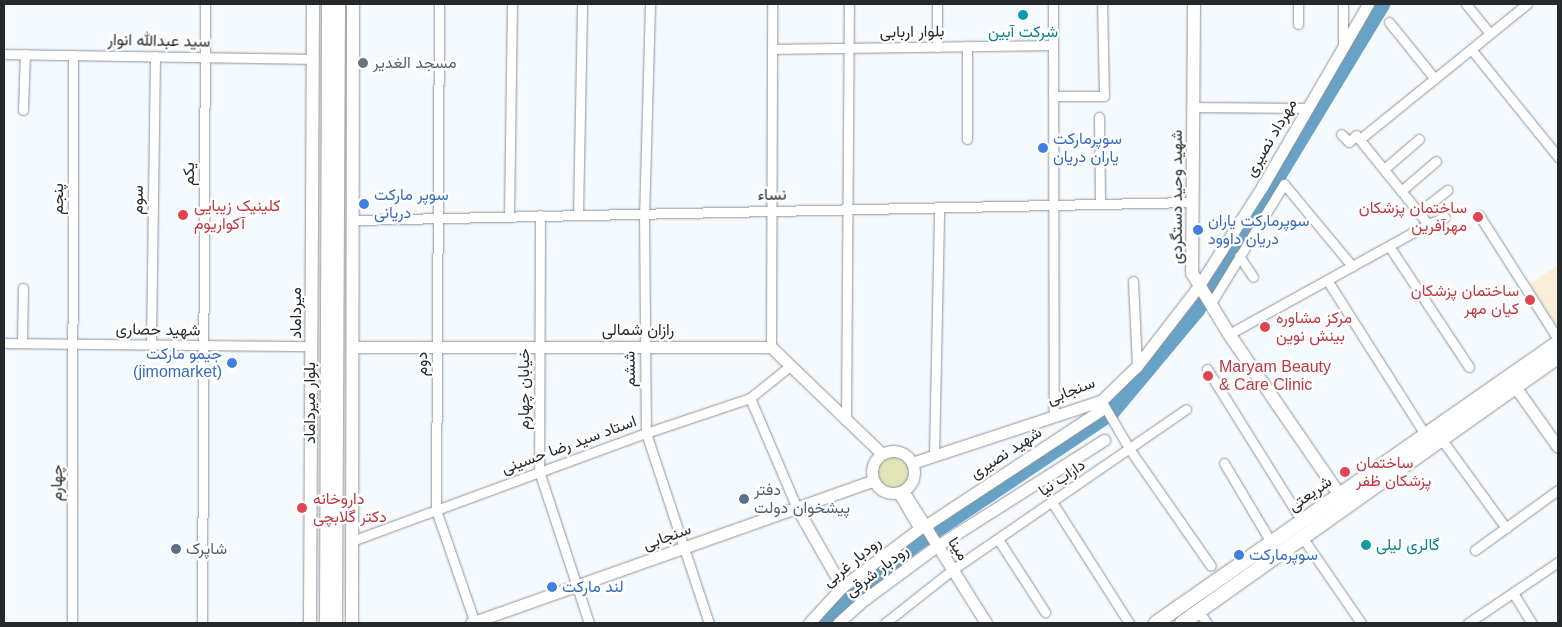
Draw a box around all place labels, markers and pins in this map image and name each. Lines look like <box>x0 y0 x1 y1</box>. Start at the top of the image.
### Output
marker: شرکت آبین <box>1017 9 1029 21</box>
place label: شرکت آبین <box>988 22 1058 42</box>
place label: مسجد الغدیر <box>373 53 457 73</box>
marker: مسجد الغدیر <box>357 57 369 69</box>
place label: سوپرمارکت یاران دریان <box>1053 129 1122 167</box>
marker: سوپرمارکت یاران دریان <box>1037 142 1049 154</box>
place label: سوپر مارکت دریانی <box>374 185 449 223</box>
place label: کلینیک زیبایی آکواریوم <box>194 196 280 234</box>
marker: سوپر مارکت دریانی <box>358 198 370 210</box>
place label: ساختمان پزشکان مهرآفرین <box>1359 198 1467 236</box>
marker: کلینیک زیبایی آکواریوم <box>176 208 190 222</box>
marker: ساختمان پزشکان مهرآفرین <box>1471 210 1485 224</box>
place label: سوپرمارکت یاران دریان داوود <box>1208 211 1309 249</box>
marker: سوپرمارکت یاران دریان داوود <box>1192 224 1204 236</box>
place label: ساختمان پزشکان کیان مهر <box>1411 281 1519 319</box>
marker: ساختمان پزشکان کیان مهر <box>1523 293 1537 307</box>
place label: مرکز مشاوره بینش نوین <box>1276 308 1352 346</box>
marker: مرکز مشاوره بینش نوین <box>1258 320 1272 334</box>
place label: جیمو مارکت (jimomarket) <box>133 344 222 382</box>
marker: جیمو مارکت (jimomarket) <box>226 357 238 369</box>
place label: Maryam Beauty & Care Clinic <box>1219 357 1331 395</box>
marker: Maryam Beauty & Care Clinic <box>1201 369 1215 383</box>
place label: ساختمان پزشکان ظفر <box>1356 453 1431 491</box>
marker: ساختمان پزشکان ظفر <box>1338 465 1352 479</box>
place label: دفتر پیشخوان دولت <box>754 480 850 518</box>
place label: داروخانه دکتر گلابچی <box>313 489 387 527</box>
marker: دفتر پیشخوان دولت <box>738 493 750 505</box>
marker: داروخانه دکتر گلابچی <box>295 501 309 515</box>
place label: گالری لیلی <box>1376 535 1440 555</box>
place label: شاپرک <box>186 539 227 559</box>
marker: گالری لیلی <box>1360 539 1372 551</box>
marker: شاپرک <box>170 543 182 555</box>
place label: سوپرمارکت <box>1249 545 1318 565</box>
marker: سوپرمارکت <box>1233 549 1245 561</box>
place label: لند مارکت <box>562 577 624 597</box>
marker: لند مارکت <box>546 581 558 593</box>

